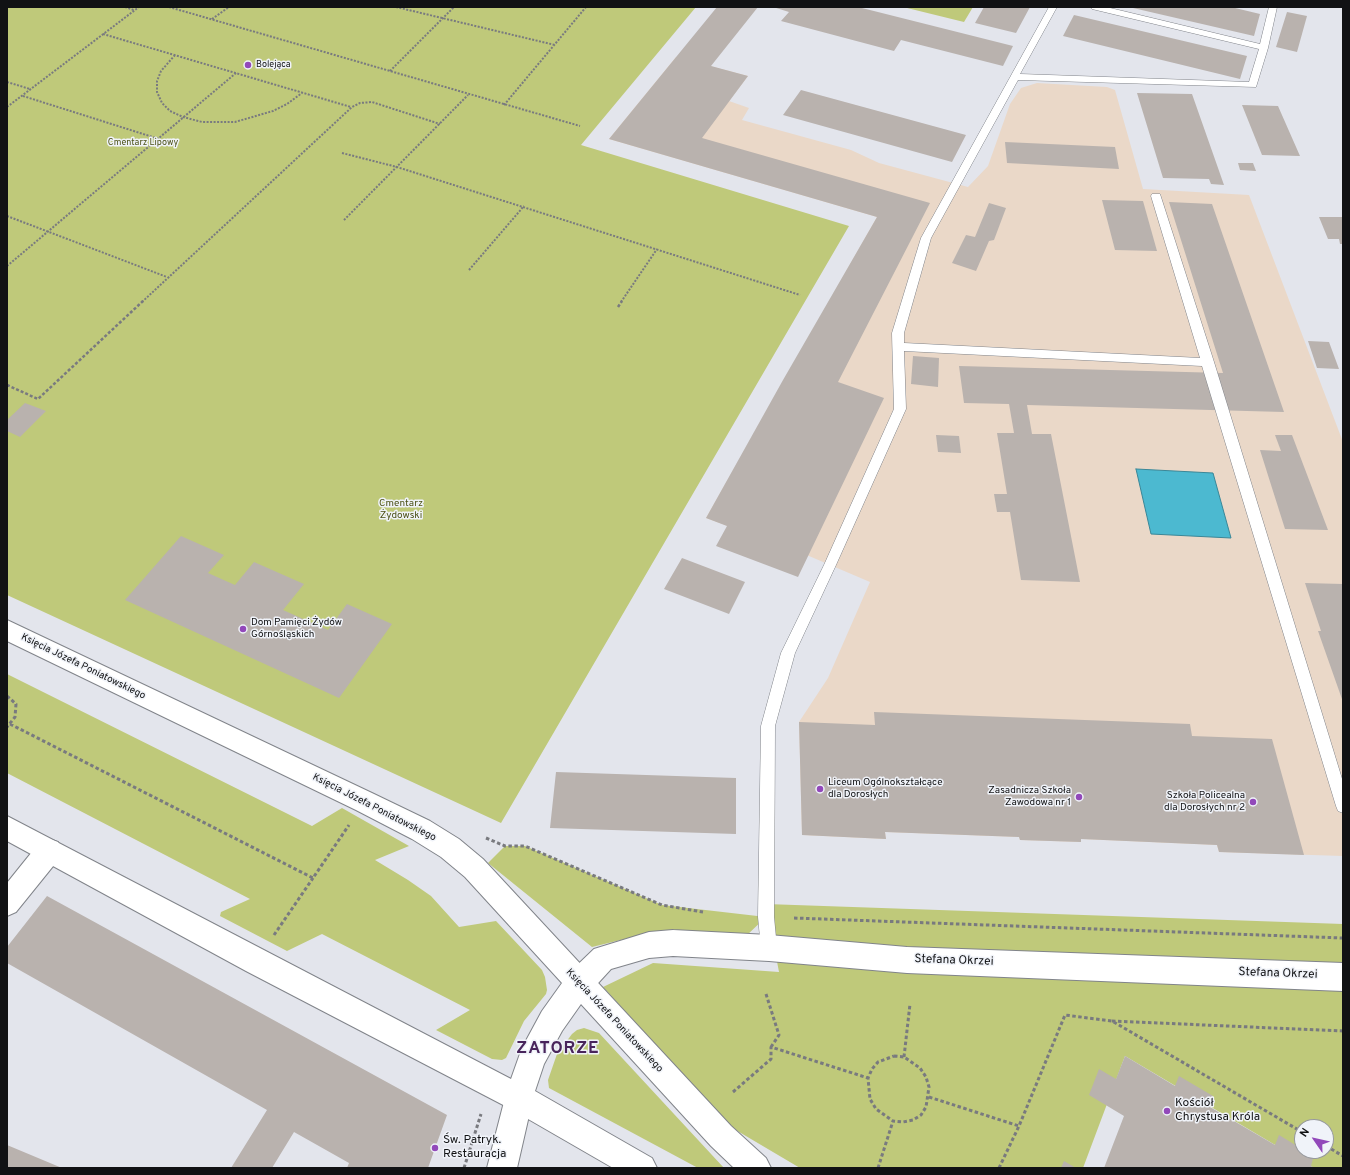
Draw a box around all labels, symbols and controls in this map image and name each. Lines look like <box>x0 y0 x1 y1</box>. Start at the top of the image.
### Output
marker: Bolejąca <box>243 60 253 70</box>
place label: Bolejąca <box>256 60 291 70</box>
park label: Cmentarz Lipowy <box>108 138 178 148</box>
park label: Cmentarz Żydowski <box>379 498 423 522</box>
place label: Dom Pamięci Żydów Górnośląskich <box>251 617 342 640</box>
marker: Dom Pamięci Żydów Górnośląskich <box>238 624 248 634</box>
street label: Księcia Józefa Poniatowskiego <box>19 632 147 702</box>
street label: Księcia Józefa Poniatowskiego <box>310 772 438 844</box>
place label: Liceum Ogólnokształcące dla Dorosłych <box>828 777 943 800</box>
marker: Liceum Ogólnokształcące dla Dorosłych <box>815 784 825 794</box>
place label: Zasadnicza Szkoła Zawodowa nr 1 <box>988 785 1071 808</box>
place label: Szkoła Policealna dla Dorosłych nr 2 <box>1164 790 1245 814</box>
marker: Zasadnicza Szkoła Zawodowa nr 1 <box>1074 792 1084 802</box>
marker: Szkoła Policealna dla Dorosłych nr 2 <box>1248 797 1258 807</box>
street label: Stefana Okrzei <box>914 952 994 970</box>
street label: Stefana Okrzei <box>1238 965 1318 983</box>
street label: Księcia Józefa Poniatowskiego <box>563 967 665 1075</box>
district label: ZATORZE <box>516 1040 600 1060</box>
place label: Kościół Chrystusa Króla <box>1175 1097 1260 1125</box>
marker: Kościół Chrystusa Króla <box>1162 1106 1172 1116</box>
north arrow <box>1294 1119 1334 1159</box>
text: N <box>1297 1126 1313 1140</box>
place label: Św. Patryk. Restauracja <box>443 1134 506 1162</box>
marker: Św. Patryk. Restauracja <box>430 1143 440 1153</box>

